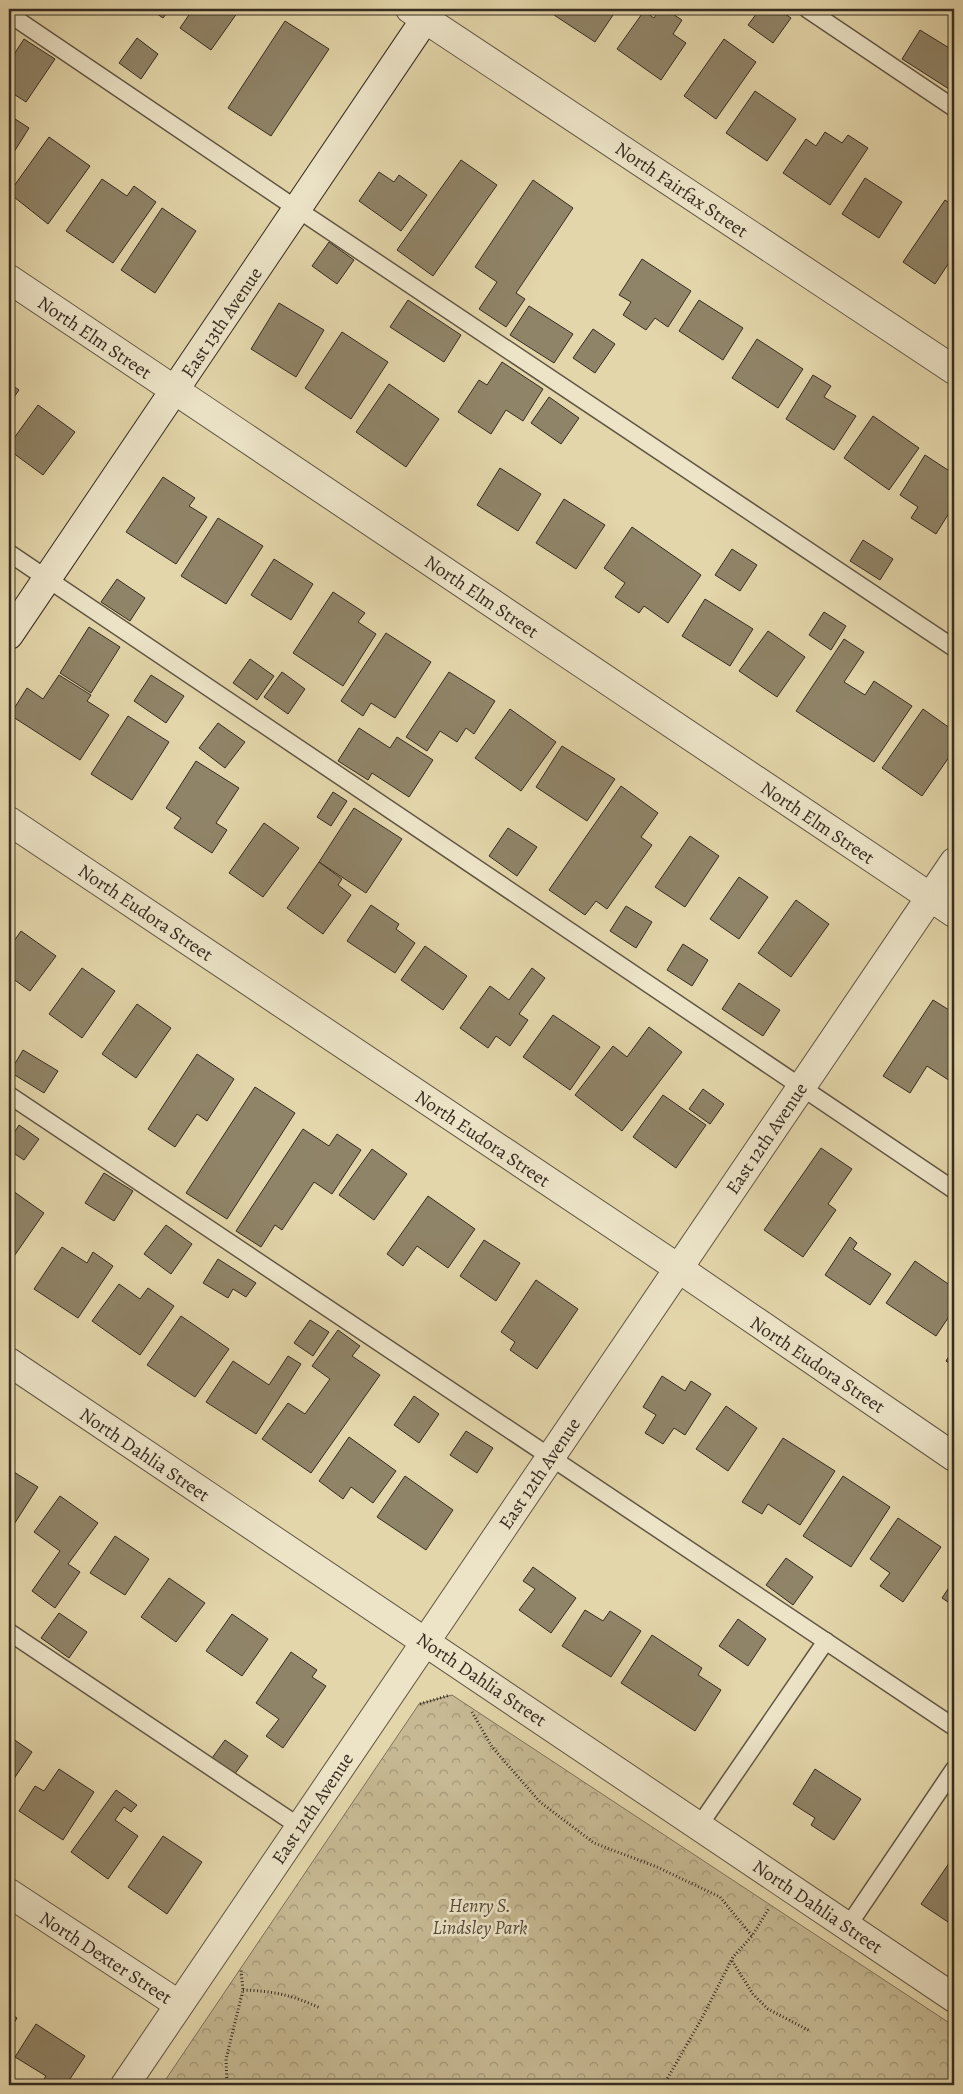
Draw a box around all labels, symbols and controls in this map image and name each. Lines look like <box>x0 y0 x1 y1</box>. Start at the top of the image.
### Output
street label: North Fairfax Street <box>610 136 753 244</box>
street label: East 13th Avenue <box>175 262 269 383</box>
street label: North Elm Street <box>32 290 157 386</box>
street label: North Elm Street <box>419 549 544 645</box>
street label: North Elm Street <box>755 775 880 871</box>
street label: North Eudora Street <box>73 858 218 968</box>
street label: East 12th Avenue <box>720 1078 814 1200</box>
street label: North Eudora Street <box>410 1084 555 1194</box>
street label: North Eudora Street <box>745 1310 890 1420</box>
street label: North Dahlia Street <box>74 1402 215 1508</box>
street label: East 12th Avenue <box>493 1413 587 1535</box>
street label: North Dahlia Street <box>411 1627 552 1733</box>
street label: East 12th Avenue <box>266 1748 360 1870</box>
street label: North Dahlia Street <box>747 1854 888 1960</box>
park label: Henry S. Lindsley Park <box>433 1893 527 1941</box>
street label: North Dexter Street <box>34 1905 177 2010</box>

